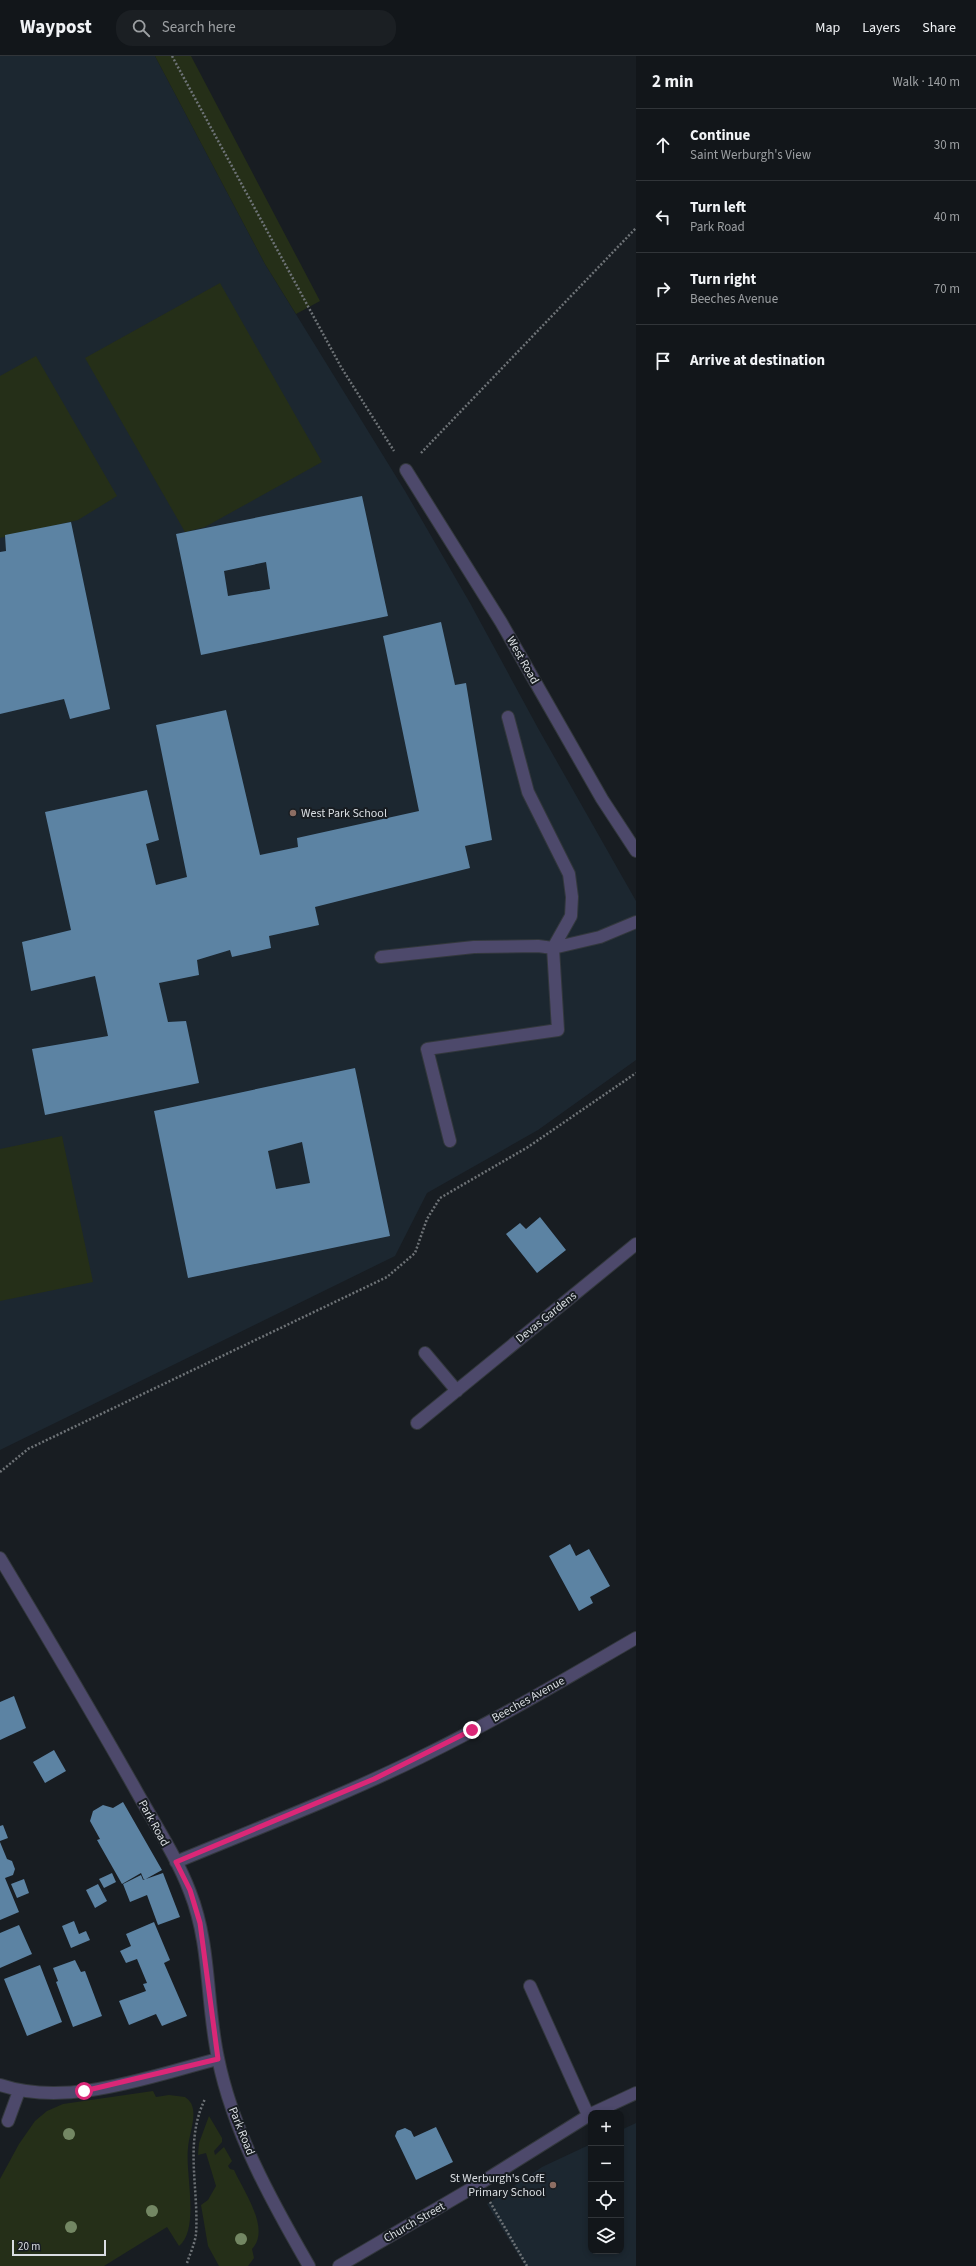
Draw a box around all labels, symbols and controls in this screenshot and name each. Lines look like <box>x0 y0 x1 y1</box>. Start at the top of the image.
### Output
search box <box>116 10 396 46</box>
text: Waypost <box>20 14 92 41</box>
icon: search <box>130 17 152 39</box>
text: Search here <box>162 17 236 38</box>
text: Map <box>815 18 840 38</box>
text: Layers <box>862 18 900 38</box>
text: Share <box>922 18 956 38</box>
text: 2 min <box>652 70 693 94</box>
text: Walk · 140 m <box>892 73 960 91</box>
text: Continue <box>690 125 750 146</box>
icon: ahead <box>652 134 674 156</box>
text: 30 m <box>934 136 960 154</box>
text: Saint Werburgh's View <box>690 146 811 164</box>
text: Turn left <box>690 197 746 218</box>
icon: left <box>652 206 674 228</box>
text: 40 m <box>934 208 960 226</box>
text: Park Road <box>690 218 745 236</box>
text: Turn right <box>690 269 756 290</box>
icon: right <box>652 278 674 300</box>
text: 70 m <box>934 280 960 298</box>
text: Beeches Avenue <box>690 290 778 308</box>
icon: arrive <box>652 350 674 372</box>
text: Arrive at destination <box>690 350 825 371</box>
street label: West Road <box>502 633 543 687</box>
place label: West Park School <box>301 805 387 822</box>
marker: West Park School <box>288 808 298 818</box>
street label: Devas Gardens <box>512 1288 580 1347</box>
street label: Beeches Avenue <box>489 1672 568 1727</box>
route end <box>463 1721 481 1739</box>
street label: Park Road <box>134 1797 173 1849</box>
route start <box>75 2082 93 2100</box>
street label: Park Road <box>224 2105 259 2158</box>
map controls <box>588 2110 624 2254</box>
button: + <box>588 2110 624 2146</box>
button: − <box>588 2146 624 2182</box>
place label: St Werburgh's CofE Primary School <box>450 2170 545 2201</box>
marker: St Werburgh's CofE Primary School <box>548 2180 558 2190</box>
button: locate <box>588 2182 624 2218</box>
street label: Church Street <box>380 2198 448 2247</box>
button: layers <box>588 2218 624 2254</box>
scale bar <box>12 2238 106 2257</box>
text: 20 m <box>18 2239 40 2254</box>

